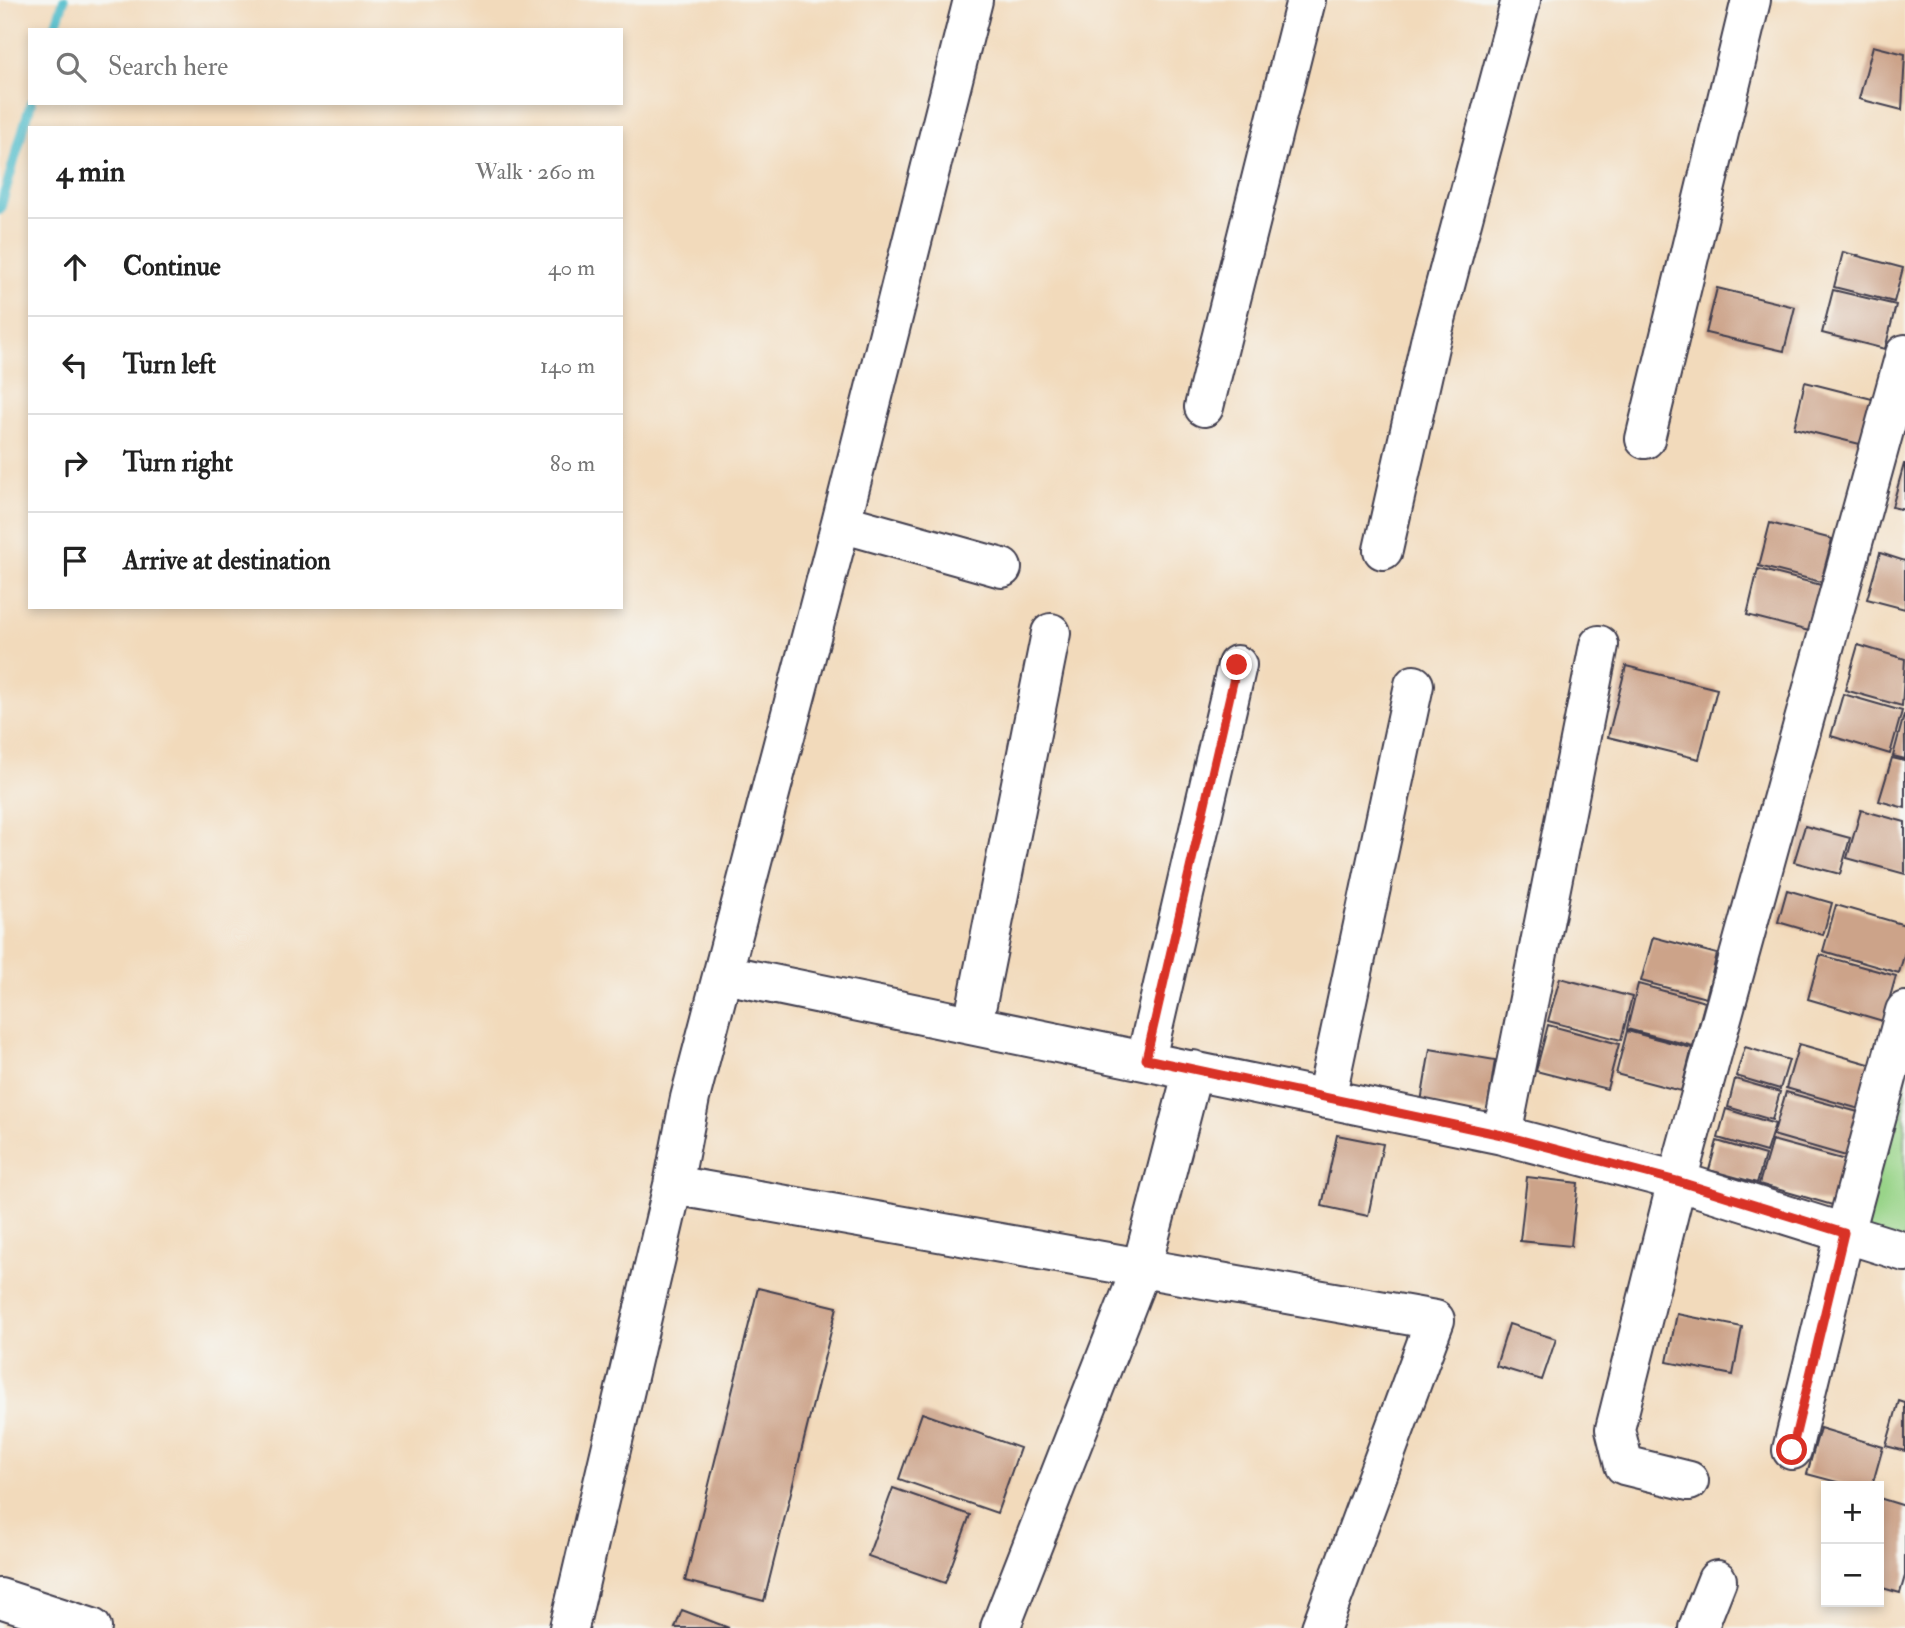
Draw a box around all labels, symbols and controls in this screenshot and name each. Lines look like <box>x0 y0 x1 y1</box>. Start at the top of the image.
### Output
search box <box>28 28 623 105</box>
icon: search <box>52 48 90 86</box>
text: Search here <box>108 51 228 83</box>
text: 4 min <box>56 153 125 190</box>
text: Walk · 260 m <box>475 157 595 186</box>
icon: ahead <box>56 248 94 286</box>
text: Continue <box>123 251 221 283</box>
text: 40 m <box>548 253 595 282</box>
icon: left <box>56 346 94 384</box>
text: Turn left <box>123 349 216 381</box>
text: 140 m <box>540 351 595 380</box>
icon: right <box>56 444 94 482</box>
text: Turn right <box>123 447 233 479</box>
text: 80 m <box>550 449 595 478</box>
icon: arrive <box>56 542 94 580</box>
text: Arrive at destination <box>123 545 331 577</box>
route end <box>1221 649 1252 680</box>
route start <box>1776 1434 1807 1465</box>
map controls <box>1821 1481 1884 1607</box>
button: + <box>1821 1481 1884 1544</box>
button: − <box>1821 1544 1884 1607</box>

